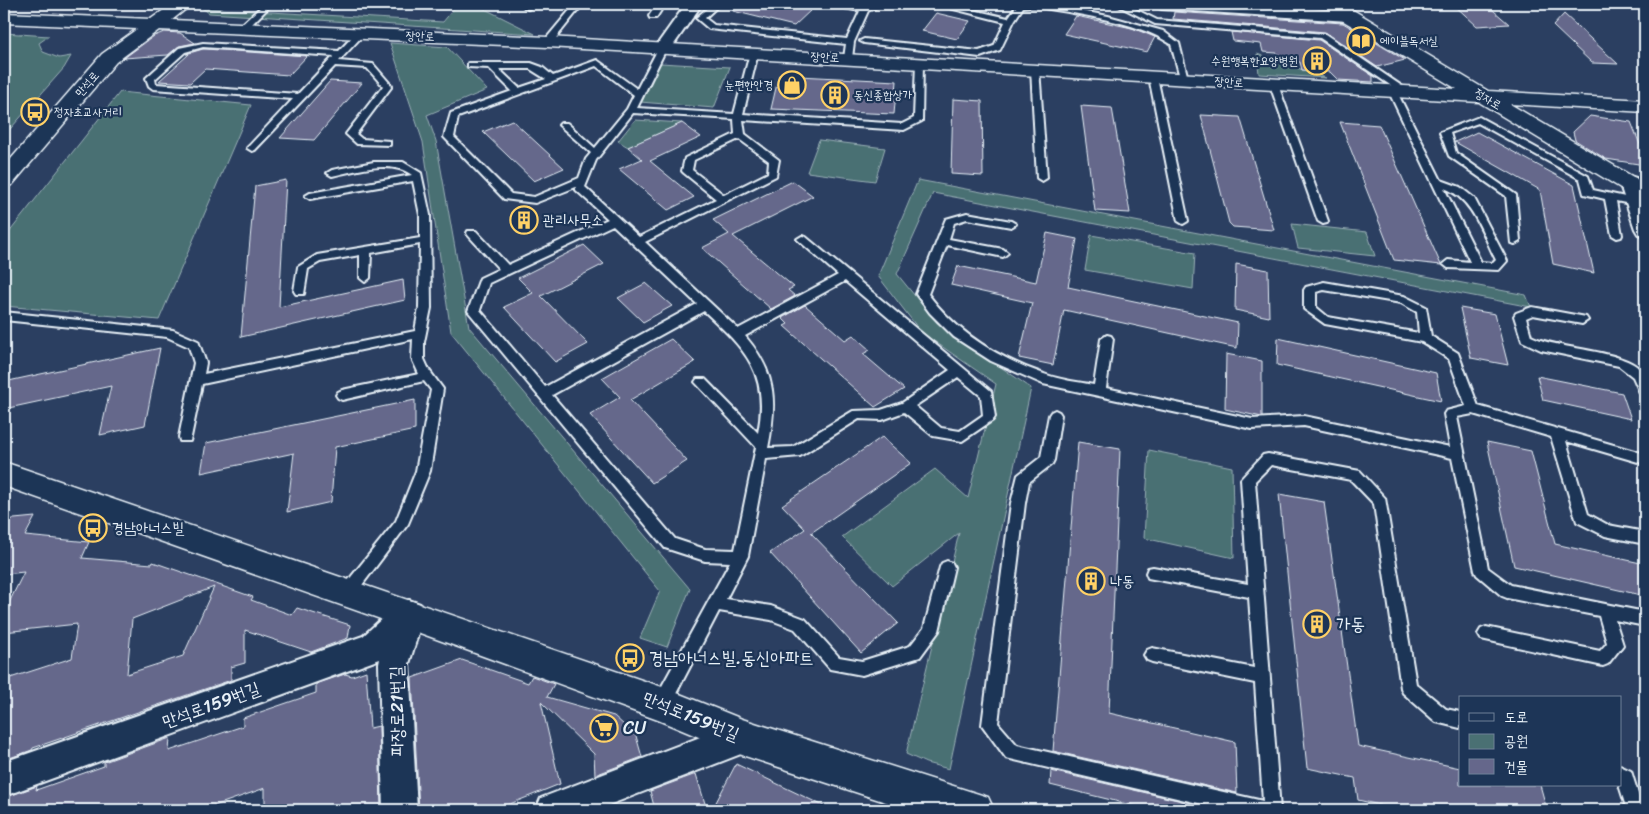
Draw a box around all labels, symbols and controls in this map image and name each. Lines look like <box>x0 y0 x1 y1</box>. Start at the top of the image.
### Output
street label: 장안로 <box>405 25 435 47</box>
library icon: 에이블독서실 <box>1346 26 1376 56</box>
place label: 에이블독서실 <box>1380 30 1438 52</box>
street label: 장안로 <box>810 45 840 69</box>
building icon: 수원행복한요양병원 <box>1302 46 1332 76</box>
place label: 수원행복한요양병원 <box>1211 50 1298 72</box>
street label: 만석로 <box>69 66 105 102</box>
shop icon: 눈편한안경 <box>777 70 807 100</box>
street label: 장안로 <box>1214 70 1244 94</box>
place label: 눈편한안경 <box>725 74 773 96</box>
building icon: 동신종합상가 <box>820 80 850 110</box>
street label: 정자로 <box>1470 82 1506 116</box>
place label: 동신종합상가 <box>854 84 912 106</box>
bus stop icon: 정자초교사거리 <box>20 97 50 127</box>
place label: 정자초교사거리 <box>54 101 122 123</box>
building icon: 관리사무소 <box>509 205 539 235</box>
place label: 관리사무소 <box>543 207 603 233</box>
bus stop icon: 경남아너스빌 <box>78 513 108 543</box>
place label: 경남아너스빌 <box>112 515 184 541</box>
building icon: 나동 <box>1076 566 1106 596</box>
place label: 나동 <box>1110 568 1134 594</box>
place label: 가동 <box>1336 608 1365 640</box>
building icon: 가동 <box>1302 609 1332 639</box>
place label: 경남아너스빌.동신아파트 <box>649 642 814 674</box>
bus stop icon: 경남아너스빌.동신아파트 <box>615 643 645 673</box>
street label: 파장로21번길 <box>380 665 414 757</box>
street label: 만석로159번길 <box>158 672 265 738</box>
street label: 만석로159번길 <box>638 682 745 750</box>
legend <box>1459 696 1622 786</box>
text: 도로 <box>1504 704 1528 730</box>
place label: CU <box>623 712 647 744</box>
supermarket icon: CU <box>589 713 619 743</box>
text: 공원 <box>1504 728 1528 754</box>
text: 건물 <box>1504 754 1528 780</box>

